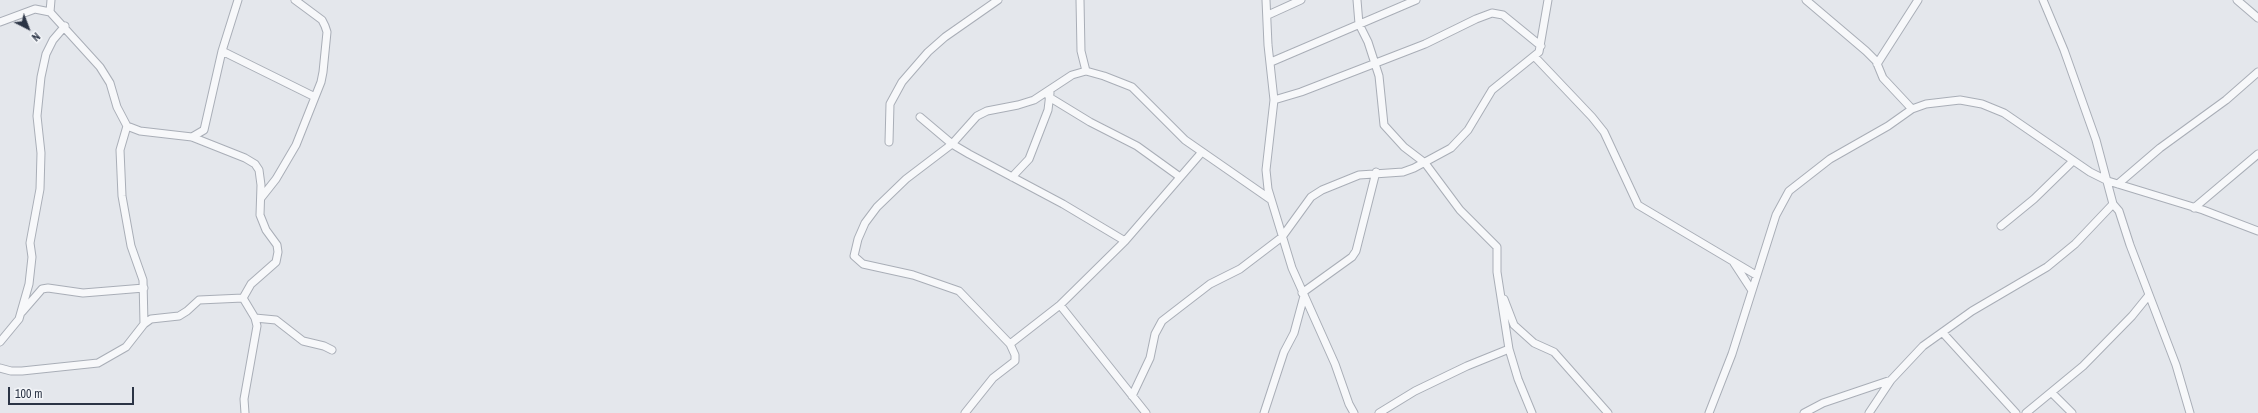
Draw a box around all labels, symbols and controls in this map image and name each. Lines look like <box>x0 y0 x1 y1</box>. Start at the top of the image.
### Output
north arrow <box>8 8 48 48</box>
text: N <box>29 30 43 44</box>
scale bar <box>10 379 136 405</box>
text: 100 m <box>15 386 42 402</box>

